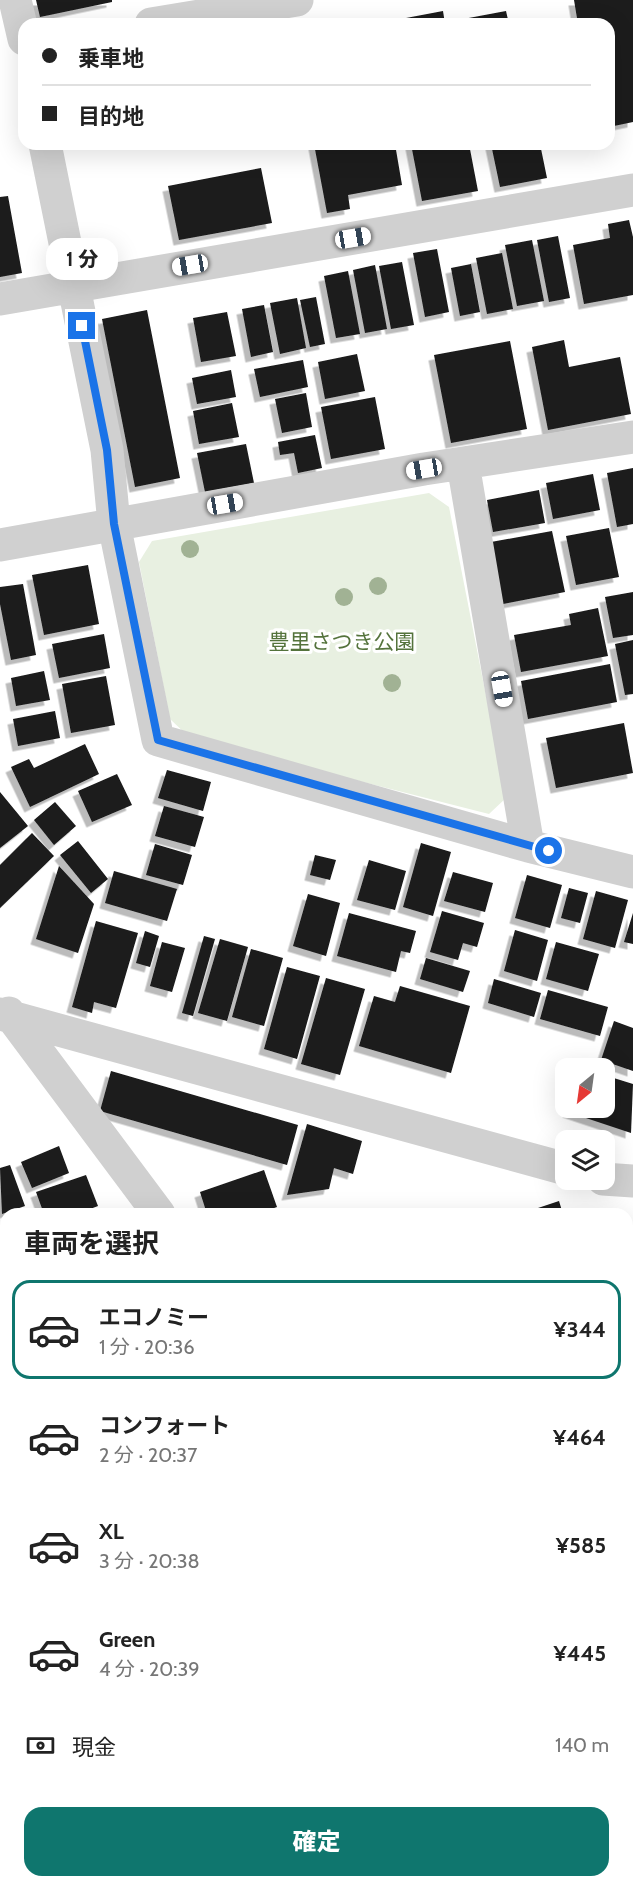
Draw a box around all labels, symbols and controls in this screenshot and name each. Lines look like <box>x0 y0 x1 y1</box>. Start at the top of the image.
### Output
text: 乗車地 <box>78 45 144 72</box>
text: 目的地 <box>78 103 144 130</box>
car <box>334 226 372 250</box>
callout: 1 分 <box>46 239 118 281</box>
text: 1 分 <box>66 247 98 271</box>
car <box>171 253 209 277</box>
route end <box>68 312 95 339</box>
car <box>405 457 443 481</box>
car <box>206 492 244 516</box>
park label: 豊里さつき公園 <box>269 629 416 654</box>
car <box>490 670 514 708</box>
route start <box>535 837 562 864</box>
north arrow <box>555 1058 615 1118</box>
map controls <box>555 1058 615 1190</box>
button: layers <box>555 1130 615 1190</box>
text: 車両を選択 <box>24 1227 159 1260</box>
icon: car <box>27 1303 81 1357</box>
text: エコノミー <box>99 1304 209 1331</box>
text: ¥344 <box>554 1316 606 1343</box>
text: 1 分 · 20:36 <box>99 1335 195 1359</box>
icon: car <box>27 1411 81 1465</box>
text: コンフォート <box>99 1412 230 1439</box>
text: ¥464 <box>553 1424 606 1451</box>
text: 2 分 · 20:37 <box>99 1443 197 1467</box>
text: XL <box>99 1518 124 1545</box>
icon: car <box>27 1519 81 1573</box>
text: ¥585 <box>556 1532 606 1559</box>
text: 3 分 · 20:38 <box>99 1549 200 1573</box>
text: Green <box>99 1626 155 1653</box>
icon: car <box>27 1627 81 1681</box>
text: ¥445 <box>554 1640 606 1667</box>
text: 4 分 · 20:39 <box>99 1657 200 1681</box>
icon: cash <box>24 1729 57 1762</box>
text: 140 m <box>555 1733 609 1757</box>
text: 現金 <box>72 1734 116 1761</box>
button: 確定 <box>24 1807 609 1876</box>

